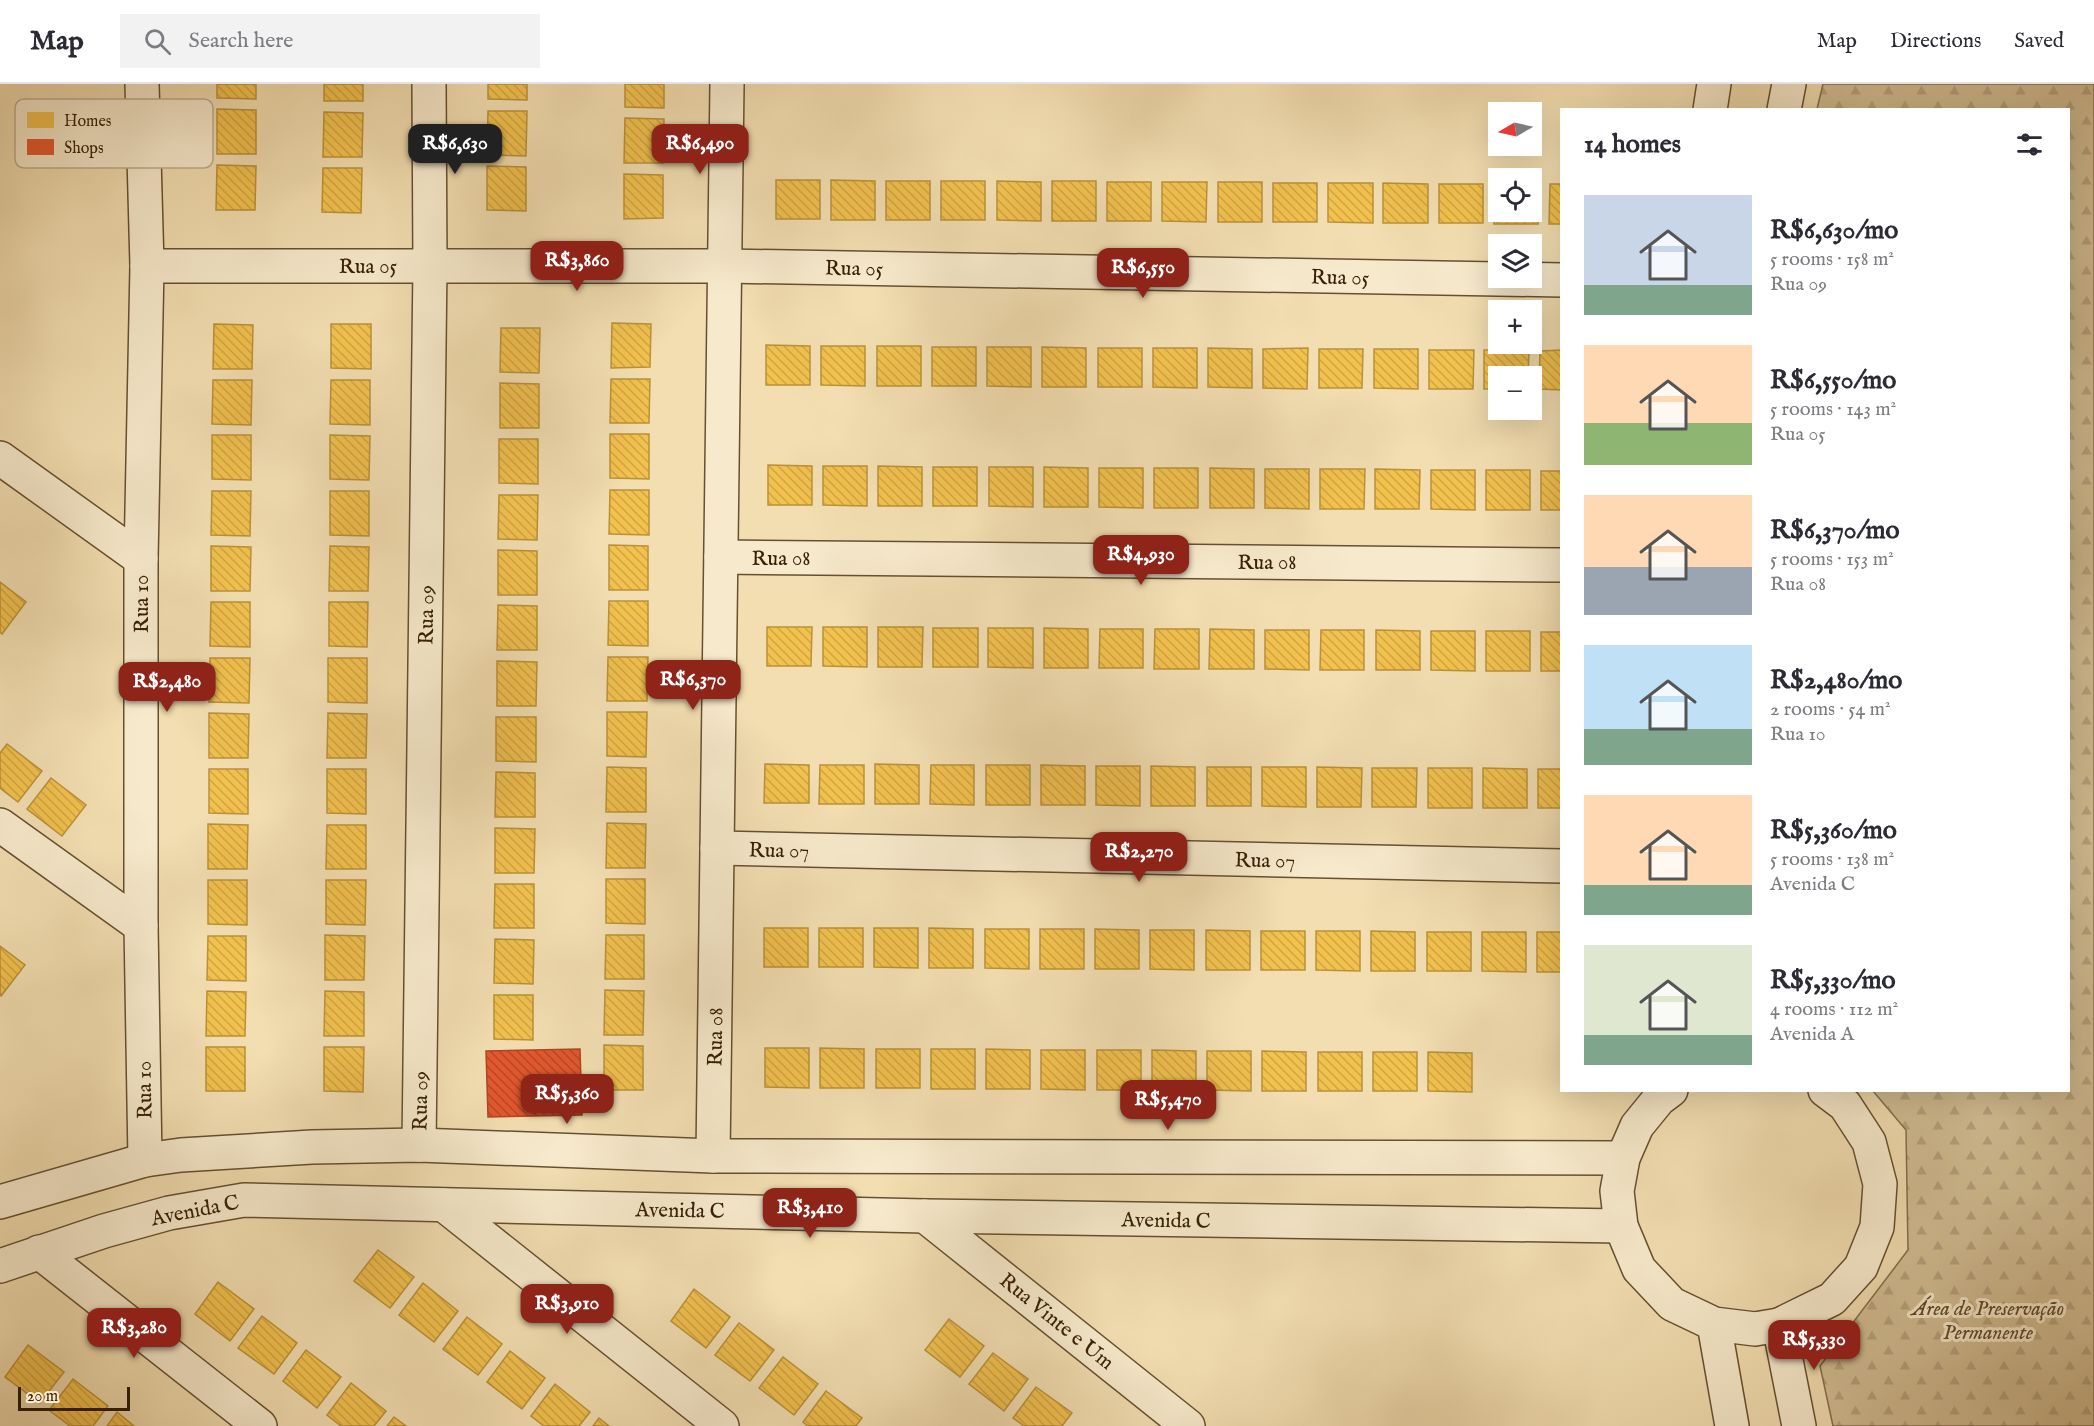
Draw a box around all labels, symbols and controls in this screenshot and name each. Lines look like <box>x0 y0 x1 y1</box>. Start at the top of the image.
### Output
search box <box>120 14 540 68</box>
text: Map <box>30 24 84 59</box>
icon: search <box>141 25 174 58</box>
text: Search here <box>189 27 293 55</box>
text: Map <box>1817 28 1857 55</box>
text: Directions <box>1890 28 1981 55</box>
text: Saved <box>2014 28 2064 55</box>
legend <box>15 99 213 168</box>
north arrow <box>1488 102 1542 156</box>
map controls <box>1488 102 1542 420</box>
text: Homes <box>64 112 112 132</box>
pin: R$6,630 <box>400 124 510 175</box>
pin: R$6,490 <box>645 124 755 175</box>
text: 14 homes <box>1584 128 1681 161</box>
icon: filters <box>2013 128 2046 161</box>
text: R$6,630 <box>422 131 488 156</box>
text: R$6,490 <box>666 131 734 156</box>
text: Shops <box>64 139 104 159</box>
button: locate <box>1488 168 1542 222</box>
text: R$6,630/mo <box>1770 214 1898 247</box>
icon: home <box>1632 219 1704 291</box>
button: layers <box>1488 234 1542 288</box>
pin: R$3,860 <box>522 241 632 292</box>
text: 5 rooms · 158 m² <box>1770 247 1894 272</box>
text: R$3,860 <box>544 248 610 273</box>
pin: R$6,550 <box>1088 248 1198 299</box>
street label: Rua 05 <box>339 254 398 281</box>
street label: Rua 05 <box>825 255 884 284</box>
text: R$6,550 <box>1111 255 1175 280</box>
street label: Rua 05 <box>1311 264 1370 293</box>
text: Rua 09 <box>1770 272 1827 297</box>
button: + <box>1488 300 1542 354</box>
text: R$6,550/mo <box>1770 364 1896 397</box>
button: − <box>1488 366 1542 420</box>
icon: home <box>1632 369 1704 441</box>
text: 5 rooms · 143 m² <box>1770 397 1896 422</box>
text: Rua 05 <box>1770 422 1826 447</box>
text: R$6,370/mo <box>1770 514 1899 547</box>
icon: home <box>1632 519 1704 591</box>
pin: R$4,930 <box>1086 535 1196 586</box>
text: R$4,930 <box>1107 542 1175 567</box>
street label: Rua 08 <box>752 546 810 573</box>
text: 5 rooms · 153 m² <box>1770 547 1894 572</box>
street label: Rua 08 <box>1238 550 1296 577</box>
text: Rua 08 <box>1770 572 1826 597</box>
street label: Rua 10 <box>129 575 156 633</box>
street label: Rua 09 <box>413 585 442 645</box>
pin: R$6,370 <box>638 660 748 711</box>
pin: R$2,480 <box>112 662 222 713</box>
text: R$2,480/mo <box>1770 664 1902 697</box>
text: R$6,370 <box>660 667 726 692</box>
text: R$2,480 <box>133 669 201 694</box>
icon: home <box>1632 669 1704 741</box>
text: 2 rooms · 54 m² <box>1770 697 1891 722</box>
text: Rua 10 <box>1770 722 1826 747</box>
text: R$5,360/mo <box>1770 814 1897 847</box>
icon: home <box>1632 819 1704 891</box>
pin: R$2,270 <box>1084 832 1194 883</box>
street label: Rua 07 <box>748 837 809 866</box>
text: R$2,270 <box>1104 839 1174 864</box>
street label: Rua 07 <box>1234 847 1295 876</box>
text: 5 rooms · 138 m² <box>1770 847 1894 872</box>
text: Avenida C <box>1770 872 1855 897</box>
text: R$5,330/mo <box>1770 964 1895 997</box>
icon: home <box>1632 969 1704 1041</box>
text: 4 rooms · 112 m² <box>1770 997 1898 1022</box>
street label: Rua 08 <box>702 1007 731 1067</box>
text: Avenida A <box>1770 1022 1854 1047</box>
street label: Rua 10 <box>131 1061 160 1119</box>
street label: Rua 09 <box>407 1071 436 1131</box>
pin: R$5,360 <box>512 1074 622 1125</box>
pin: R$5,470 <box>1113 1080 1223 1131</box>
text: R$5,360 <box>535 1081 599 1106</box>
text: R$5,470 <box>1134 1087 1202 1112</box>
pin: R$3,410 <box>755 1188 865 1239</box>
street label: Avenida C <box>148 1190 242 1233</box>
text: R$3,410 <box>777 1195 843 1220</box>
street label: Avenida C <box>634 1197 725 1226</box>
street label: Avenida C <box>1120 1207 1211 1236</box>
street label: Rua Vinte e Um <box>993 1268 1119 1377</box>
pin: R$3,910 <box>512 1284 622 1335</box>
text: R$3,910 <box>535 1291 599 1316</box>
park label: Área de Preservação Permanente <box>1910 1295 2064 1347</box>
pin: R$3,280 <box>79 1308 189 1359</box>
text: R$3,280 <box>101 1315 167 1340</box>
pin: R$5,330 <box>1759 1320 1869 1371</box>
text: R$5,330 <box>1782 1327 1846 1352</box>
scale bar <box>18 1384 130 1412</box>
text: 20 m <box>27 1387 58 1407</box>

